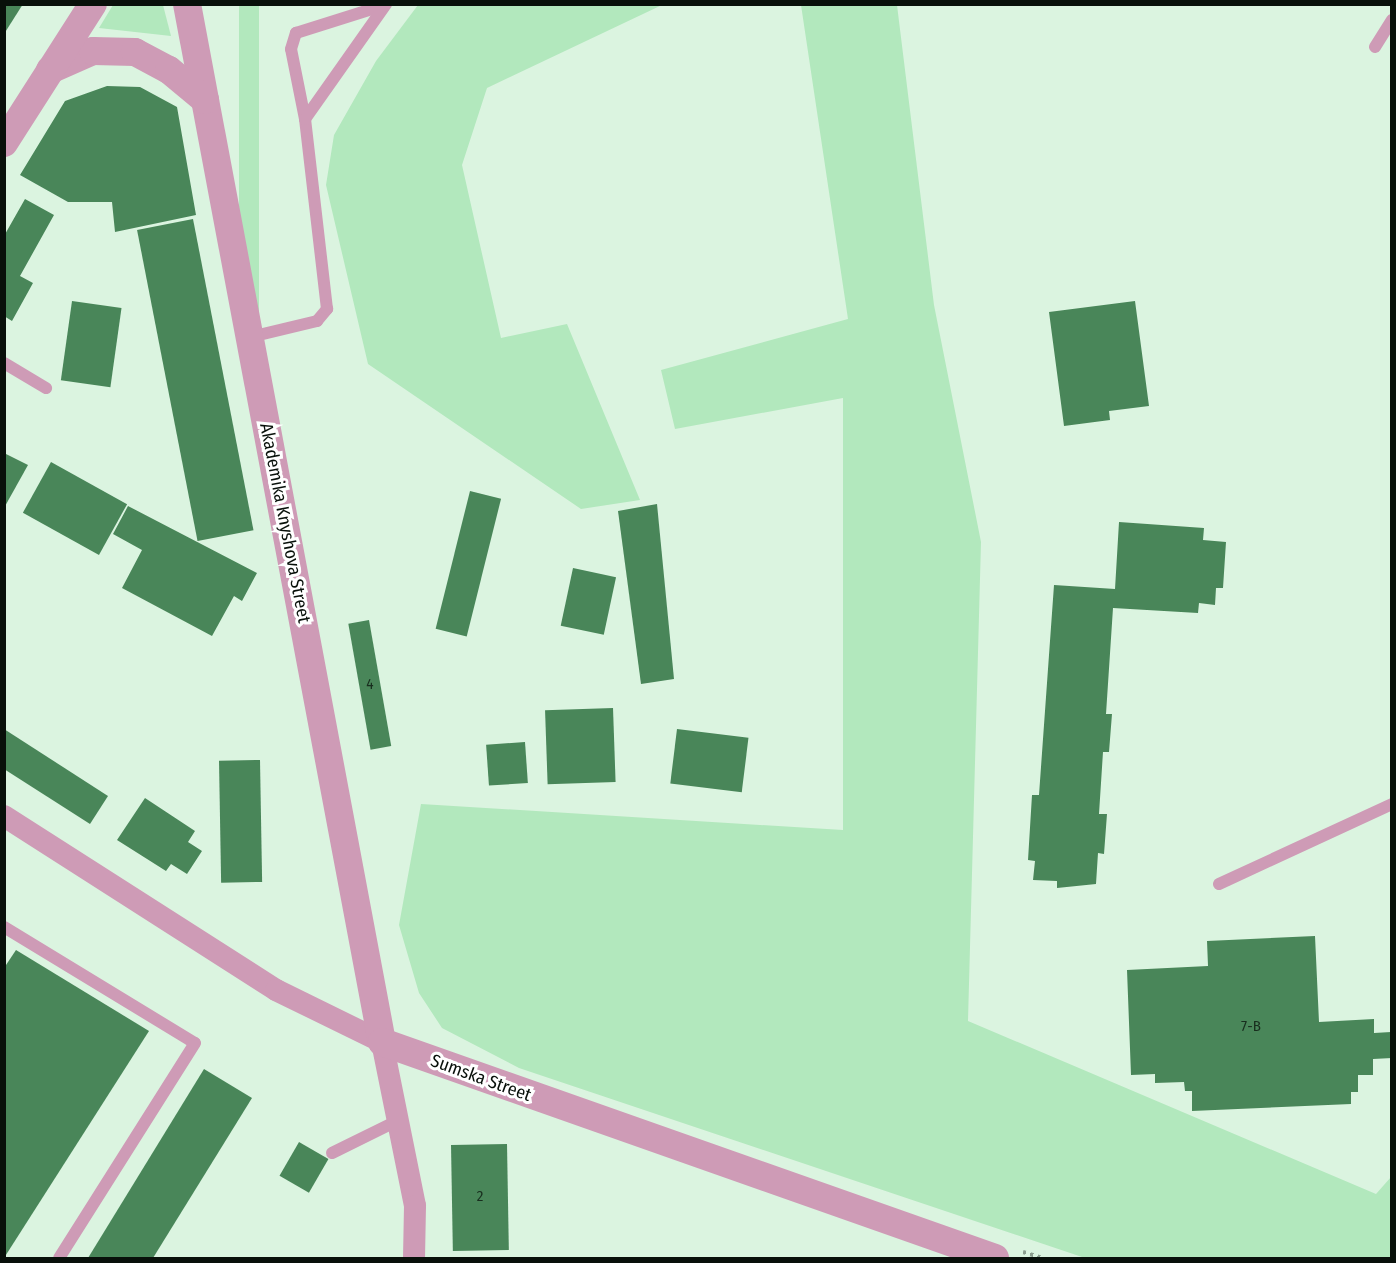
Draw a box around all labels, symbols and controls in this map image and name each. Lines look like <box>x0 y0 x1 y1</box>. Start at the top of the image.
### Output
street label: Akademika Knyshova Street <box>255 421 315 625</box>
house number: 4 <box>366 676 374 694</box>
house number: 7-В <box>1241 1018 1261 1036</box>
street label: Sumska Street <box>428 1050 534 1106</box>
house number: 2 <box>477 1188 483 1206</box>

